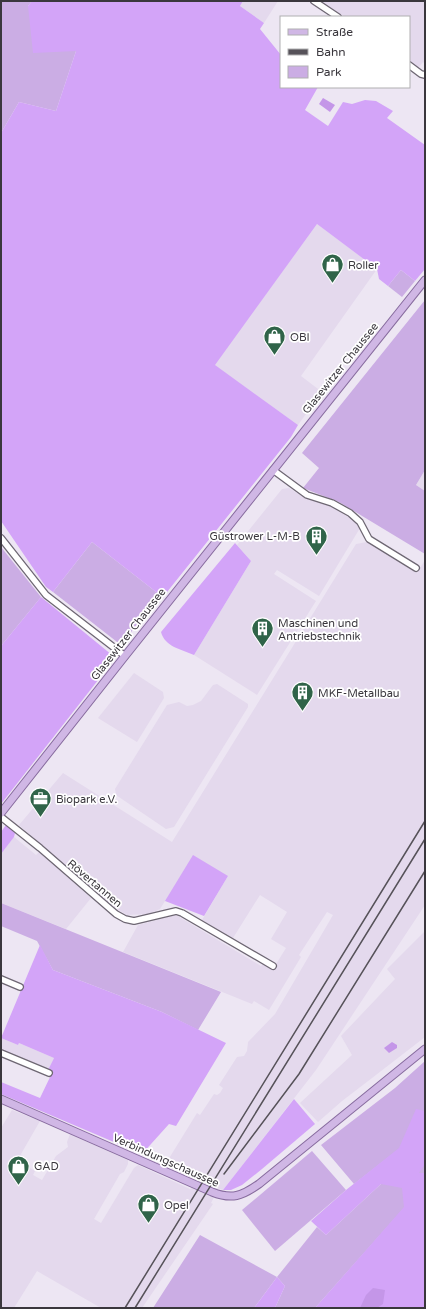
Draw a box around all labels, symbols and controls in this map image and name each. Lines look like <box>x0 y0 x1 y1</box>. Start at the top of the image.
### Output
legend <box>280 16 410 88</box>
text: Straße <box>316 25 353 39</box>
text: Bahn <box>316 45 346 59</box>
text: Park <box>316 65 342 79</box>
shop icon: Roller <box>320 252 346 285</box>
place label: Roller <box>348 259 379 272</box>
street label: Glasewitzer Chaussee <box>300 320 381 416</box>
shop icon: OBI <box>262 324 288 357</box>
place label: OBI <box>290 331 310 344</box>
building icon: Güstrower L-M-B <box>303 523 329 556</box>
place label: Güstrower L-M-B <box>209 530 300 543</box>
street label: Glasewitzer Chaussee <box>88 586 168 683</box>
building icon: Maschinen und Antriebstechnik <box>249 616 275 649</box>
place label: Maschinen und Antriebstechnik <box>278 617 361 643</box>
building icon: MKF-Metallbau <box>289 680 315 713</box>
place label: MKF-Metallbau <box>318 687 400 700</box>
office icon: Biopark e.V. <box>28 786 54 819</box>
place label: Biopark e.V. <box>56 793 117 806</box>
street label: Rövertannen <box>65 857 125 910</box>
street label: Verbindungschaussee <box>111 1131 221 1190</box>
shop icon: GAD <box>5 1153 31 1186</box>
place label: GAD <box>34 1160 59 1173</box>
shop icon: Opel <box>136 1192 162 1225</box>
place label: Opel <box>164 1199 189 1212</box>

